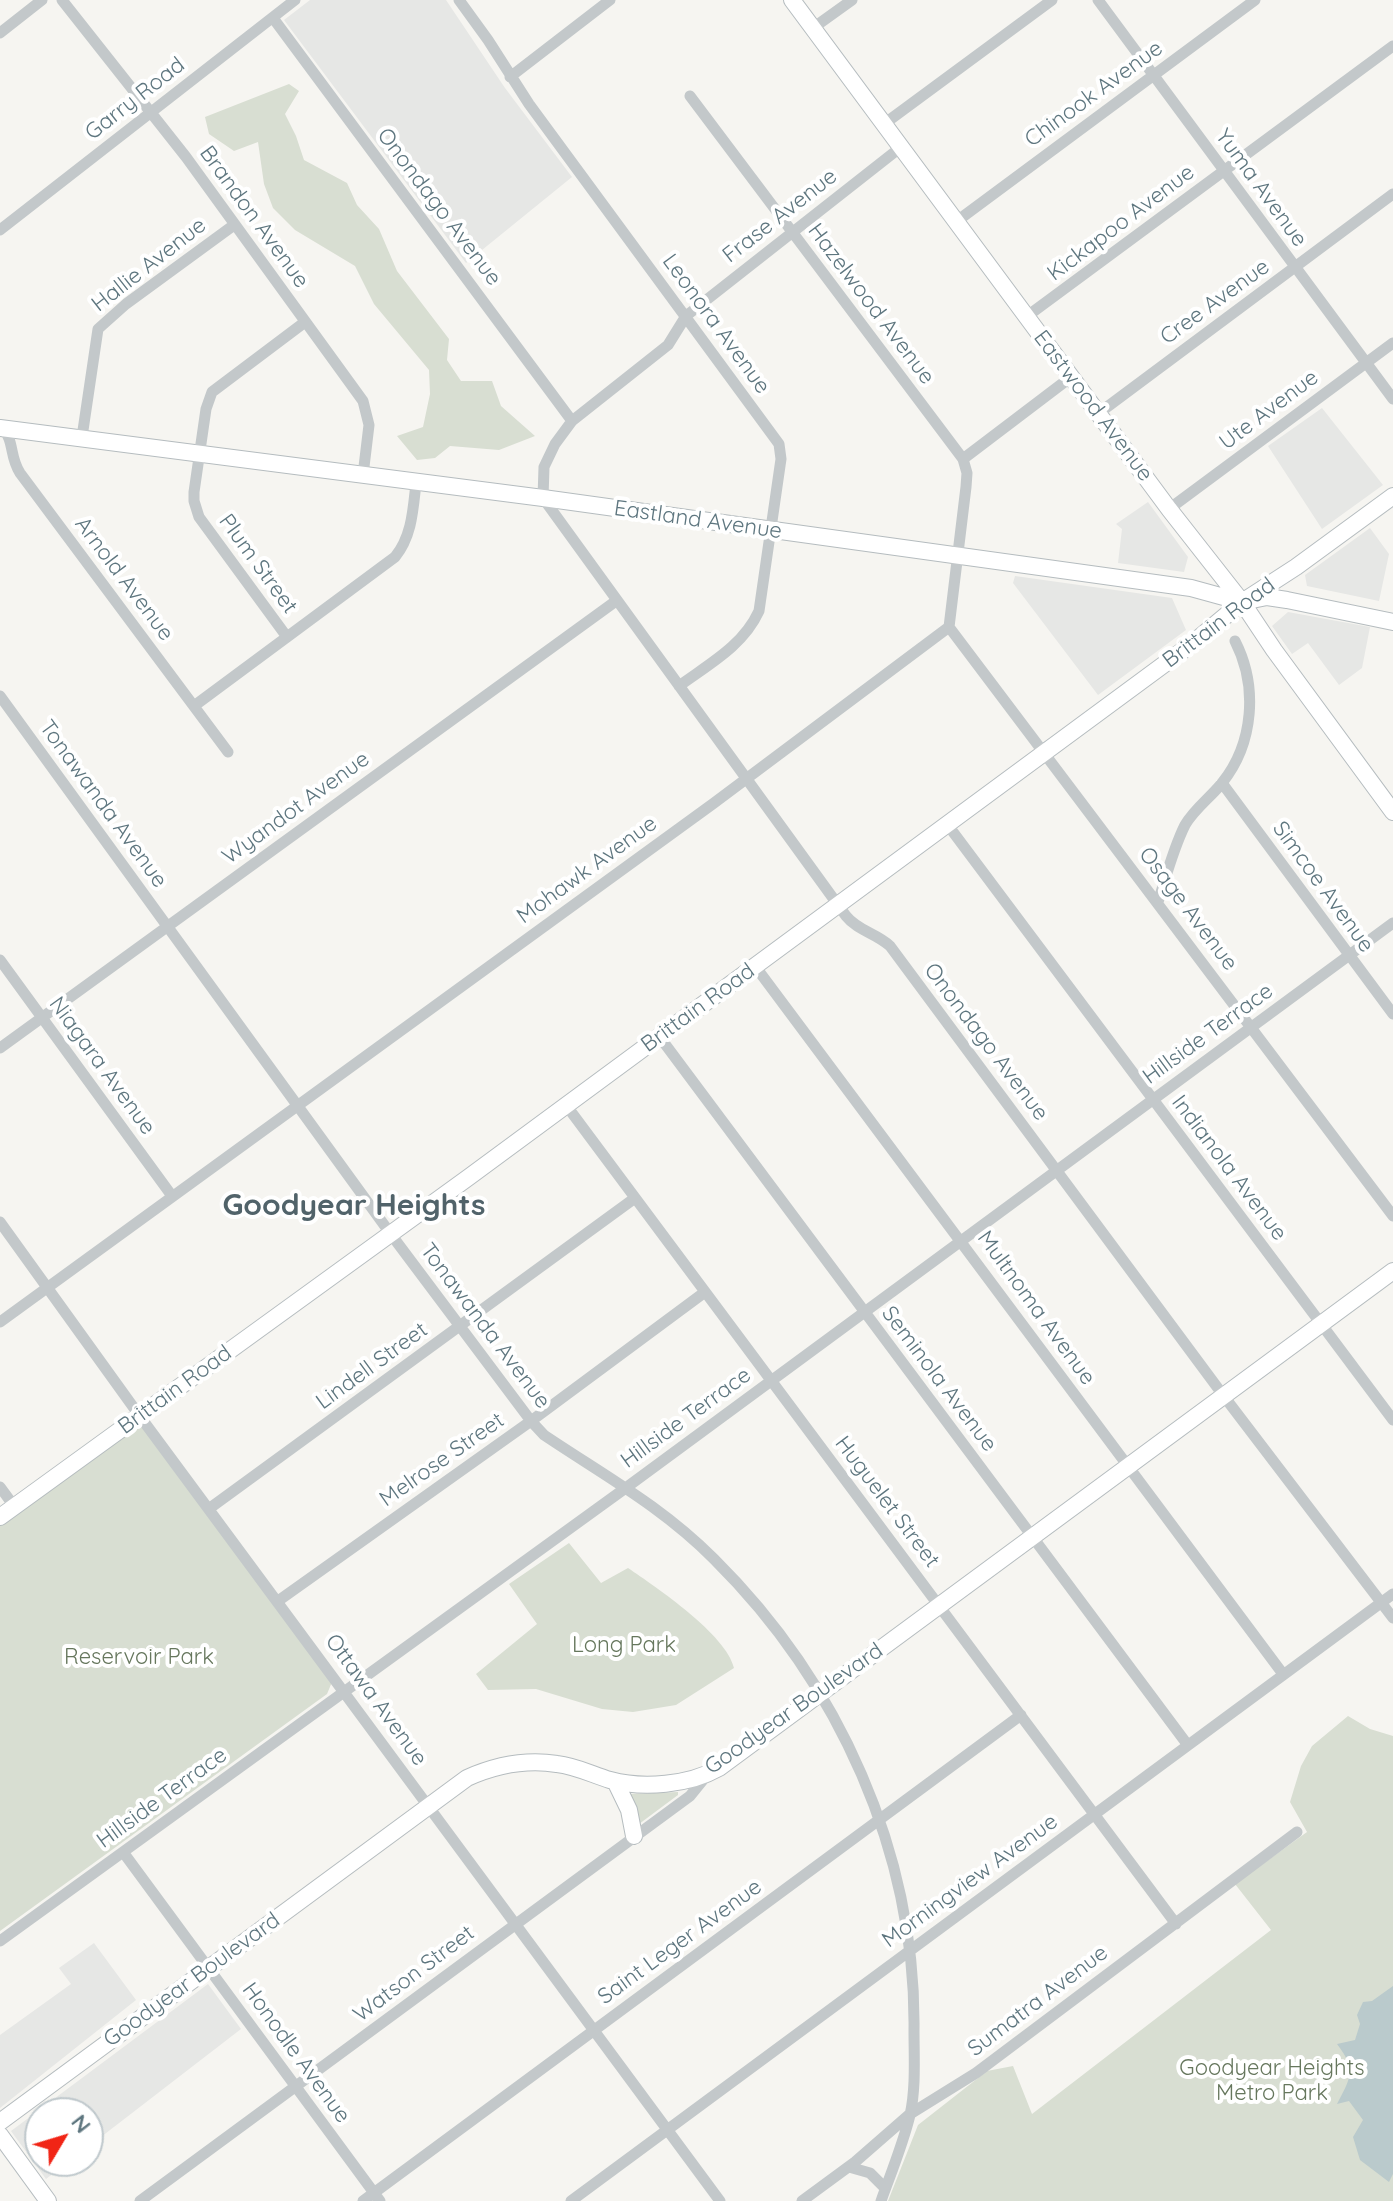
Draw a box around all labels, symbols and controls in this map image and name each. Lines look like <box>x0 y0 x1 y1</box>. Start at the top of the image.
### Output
street label: Chinook Avenue <box>1020 35 1168 153</box>
street label: Garry Road <box>80 52 190 146</box>
street label: Onondago Avenue <box>371 123 507 291</box>
street label: Yuma Avenue <box>1209 124 1313 252</box>
street label: Brandon Avenue <box>194 141 314 293</box>
street label: Kickapoo Avenue <box>1042 159 1200 287</box>
street label: Frase Avenue <box>718 163 842 269</box>
street label: Hallie Avenue <box>87 212 211 318</box>
street label: Hazelwood Avenue <box>802 218 940 390</box>
street label: Leonora Avenue <box>656 249 776 399</box>
street label: Cree Avenue <box>1155 254 1275 350</box>
street label: Eastwood Avenue <box>1028 325 1158 487</box>
street label: Ute Avenue <box>1214 364 1324 456</box>
street label: Eastland Avenue <box>612 495 784 545</box>
street label: Plum Street <box>213 509 303 619</box>
street label: Arnold Avenue <box>69 512 179 646</box>
street label: Brittain Road <box>1158 572 1280 674</box>
street label: Tonawanda Avenue <box>33 715 173 893</box>
street label: Wyandot Avenue <box>217 746 375 870</box>
street label: Mohawk Avenue <box>512 810 662 930</box>
street label: Simcoe Avenue <box>1267 816 1379 958</box>
street label: Osage Avenue <box>1133 842 1243 976</box>
street label: Brittain Road <box>636 958 760 1058</box>
street label: Onondago Avenue <box>918 958 1054 1126</box>
street label: Hillside Terrace <box>1138 978 1278 1090</box>
street label: Niagara Avenue <box>43 992 161 1140</box>
street label: Indianola Avenue <box>1166 1090 1292 1246</box>
district label: Goodyear Heights <box>222 1188 486 1224</box>
street label: Multnoma Avenue <box>971 1226 1101 1390</box>
street label: Tonawanda Avenue <box>414 1238 556 1414</box>
street label: Seminola Avenue <box>876 1301 1002 1457</box>
street label: Lindell Street <box>311 1317 433 1415</box>
street label: Brittain Road <box>113 1340 237 1440</box>
street label: Hillside Terrace <box>616 1362 756 1474</box>
street label: Melrose Street <box>375 1407 509 1513</box>
street label: Huguelet Street <box>829 1431 945 1573</box>
street label: Ottawa Avenue <box>319 1629 433 1771</box>
park label: Long Park <box>572 1632 676 1658</box>
street label: Goodyear Boulevard <box>700 1638 888 1780</box>
park label: Reservoir Park <box>64 1644 214 1670</box>
street label: Hillside Terrace <box>92 1742 232 1854</box>
street label: Morningview Avenue <box>877 1808 1063 1954</box>
street label: Saint Leger Avenue <box>593 1874 767 2010</box>
street label: Goodyear Boulevard <box>99 1907 285 2053</box>
street label: Watson Street <box>348 1920 480 2028</box>
street label: Sumatra Avenue <box>963 1940 1113 2062</box>
street label: Honodle Avenue <box>236 1978 356 2128</box>
park label: Goodyear Heights Metro Park <box>1179 2055 1365 2106</box>
north arrow <box>24 2097 104 2177</box>
text: N <box>65 2108 97 2138</box>

